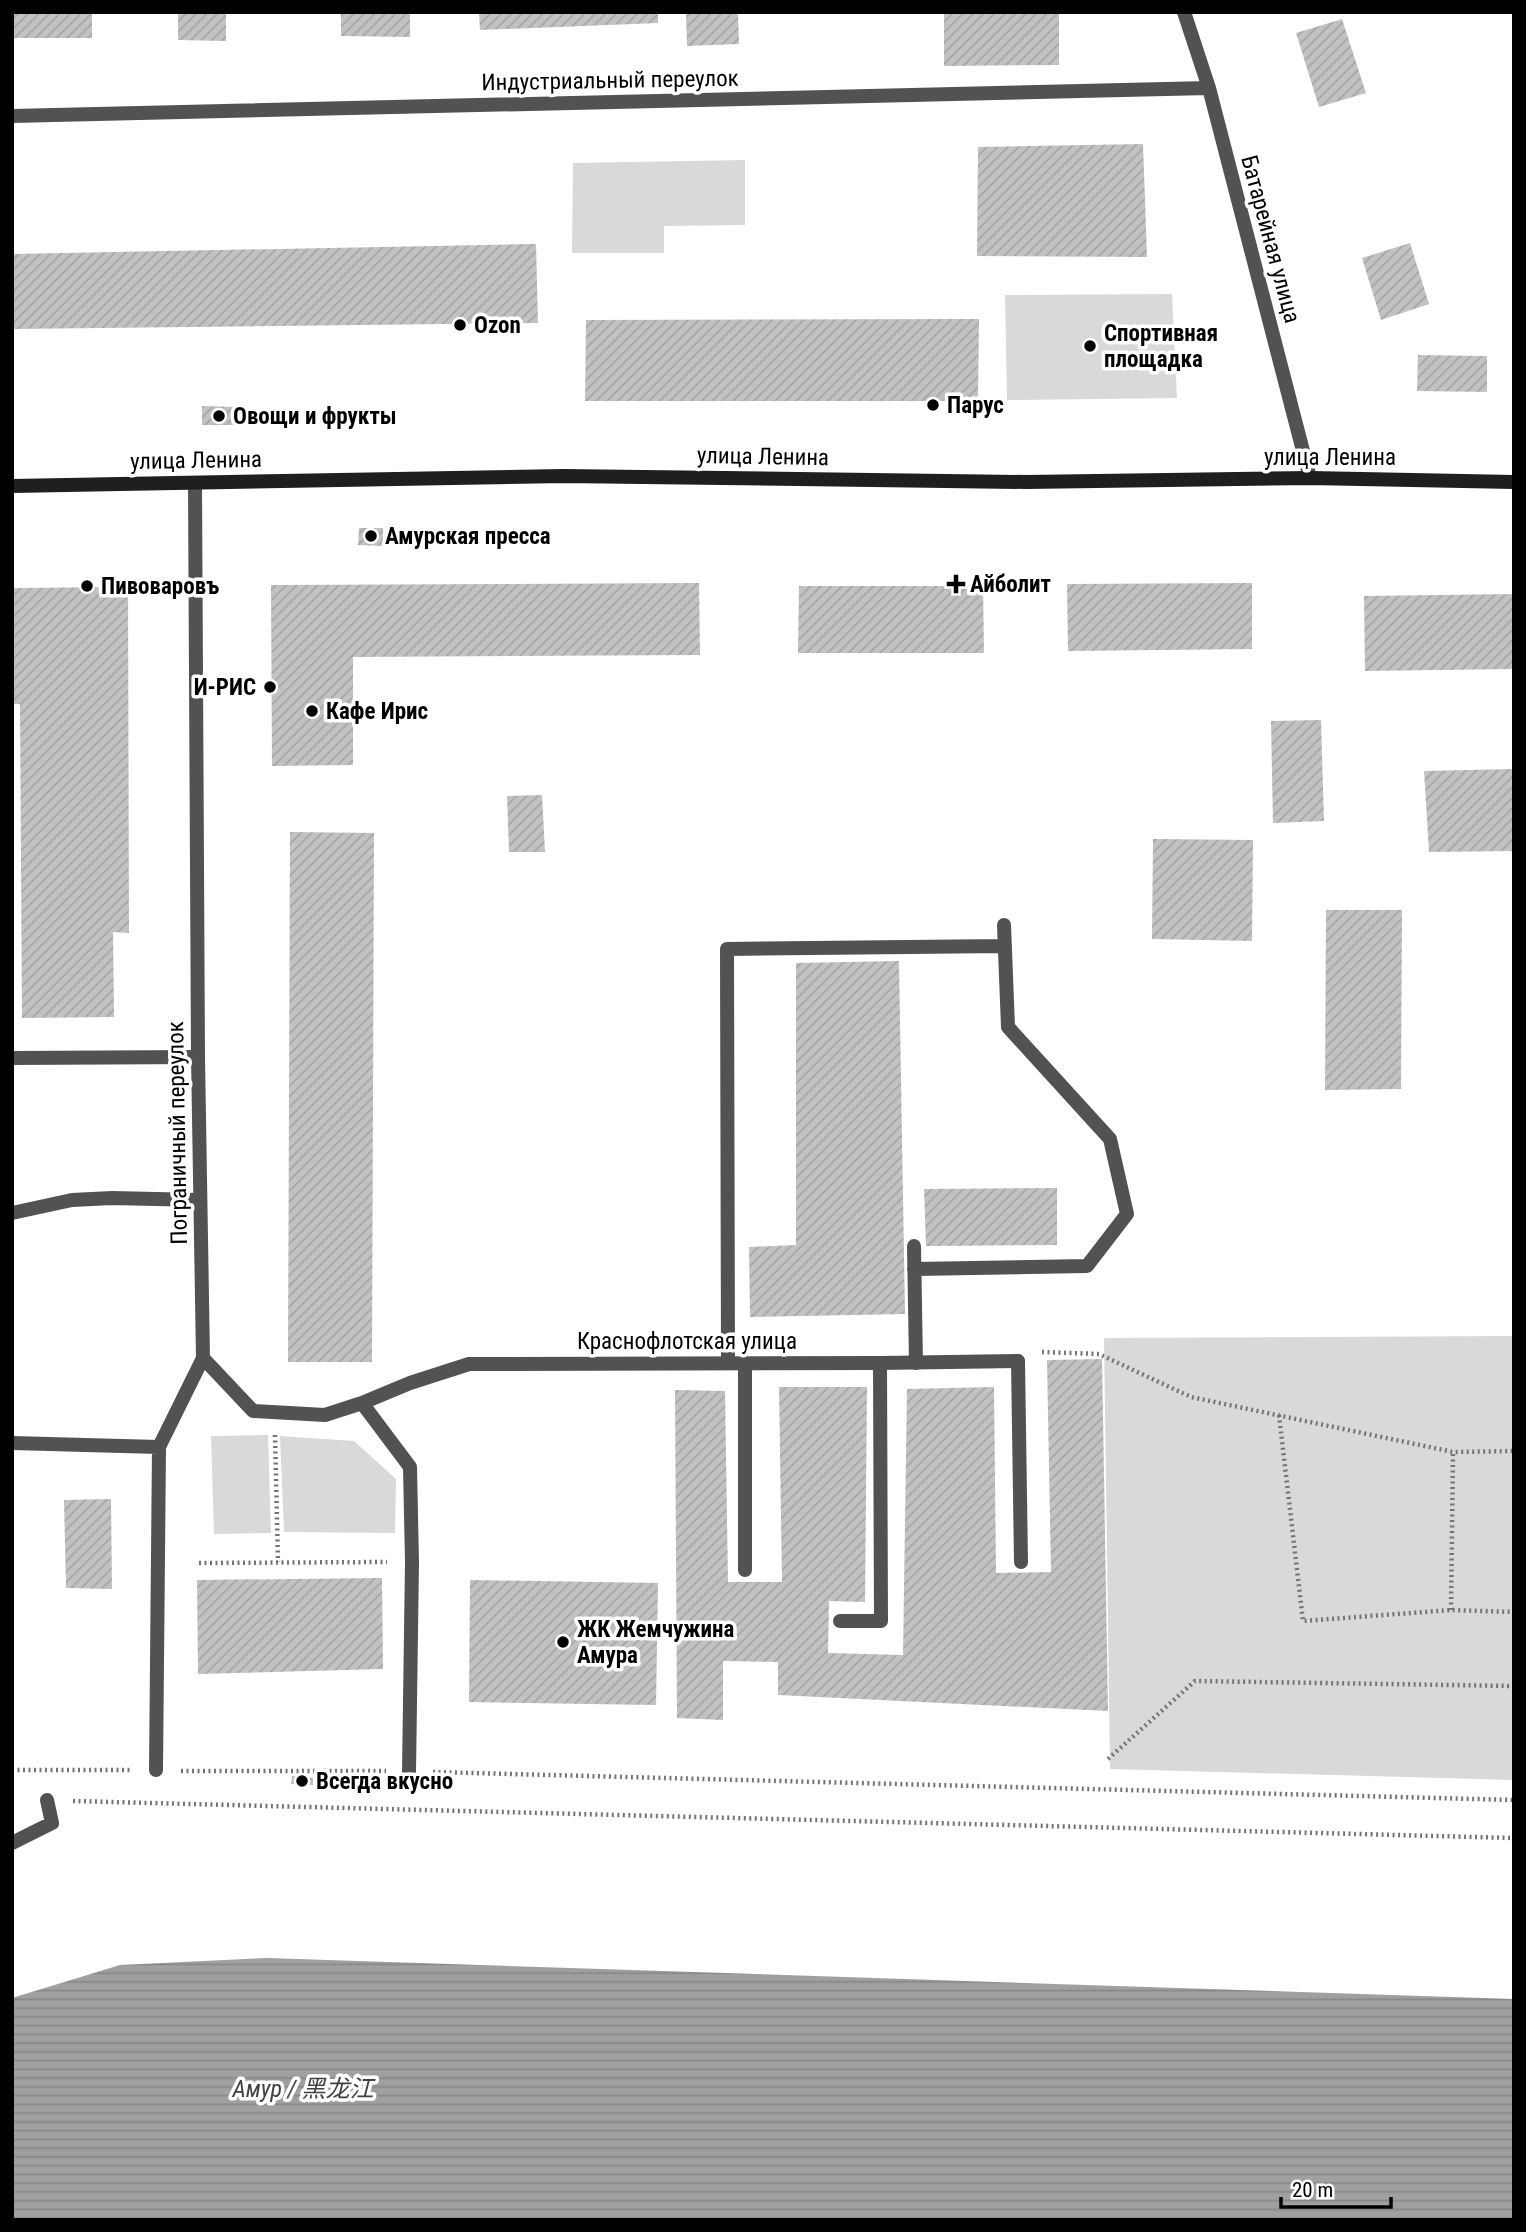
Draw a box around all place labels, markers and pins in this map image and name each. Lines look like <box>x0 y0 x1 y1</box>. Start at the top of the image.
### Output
place label: Ozon <box>474 312 521 339</box>
marker: Ozon <box>452 317 468 333</box>
place label: Спортивная площадка <box>1104 320 1218 373</box>
marker: Спортивная площадка <box>1082 338 1098 354</box>
place label: Парус <box>947 392 1004 419</box>
marker: Парус <box>925 397 941 413</box>
place label: Овощи и фрукты <box>233 403 397 430</box>
marker: Овощи и фрукты <box>211 408 227 424</box>
place label: Амурская пресса <box>385 523 551 550</box>
marker: Амурская пресса <box>363 528 379 544</box>
place label: Айболит <box>970 571 1051 598</box>
place label: Пивоваровъ <box>101 573 219 600</box>
marker: Айболит <box>948 576 964 592</box>
marker: Пивоваровъ <box>79 578 95 594</box>
place label: И-РИС <box>194 674 256 701</box>
marker: И-РИС <box>262 679 278 695</box>
place label: Кафе Ирис <box>326 698 428 725</box>
marker: Кафе Ирис <box>304 703 320 719</box>
place label: ЖК Жемчужина Амура <box>577 1616 735 1669</box>
marker: ЖК Жемчужина Амура <box>555 1634 571 1650</box>
place label: Всегда вкусно <box>316 1768 453 1795</box>
marker: Всегда вкусно <box>294 1773 310 1789</box>

